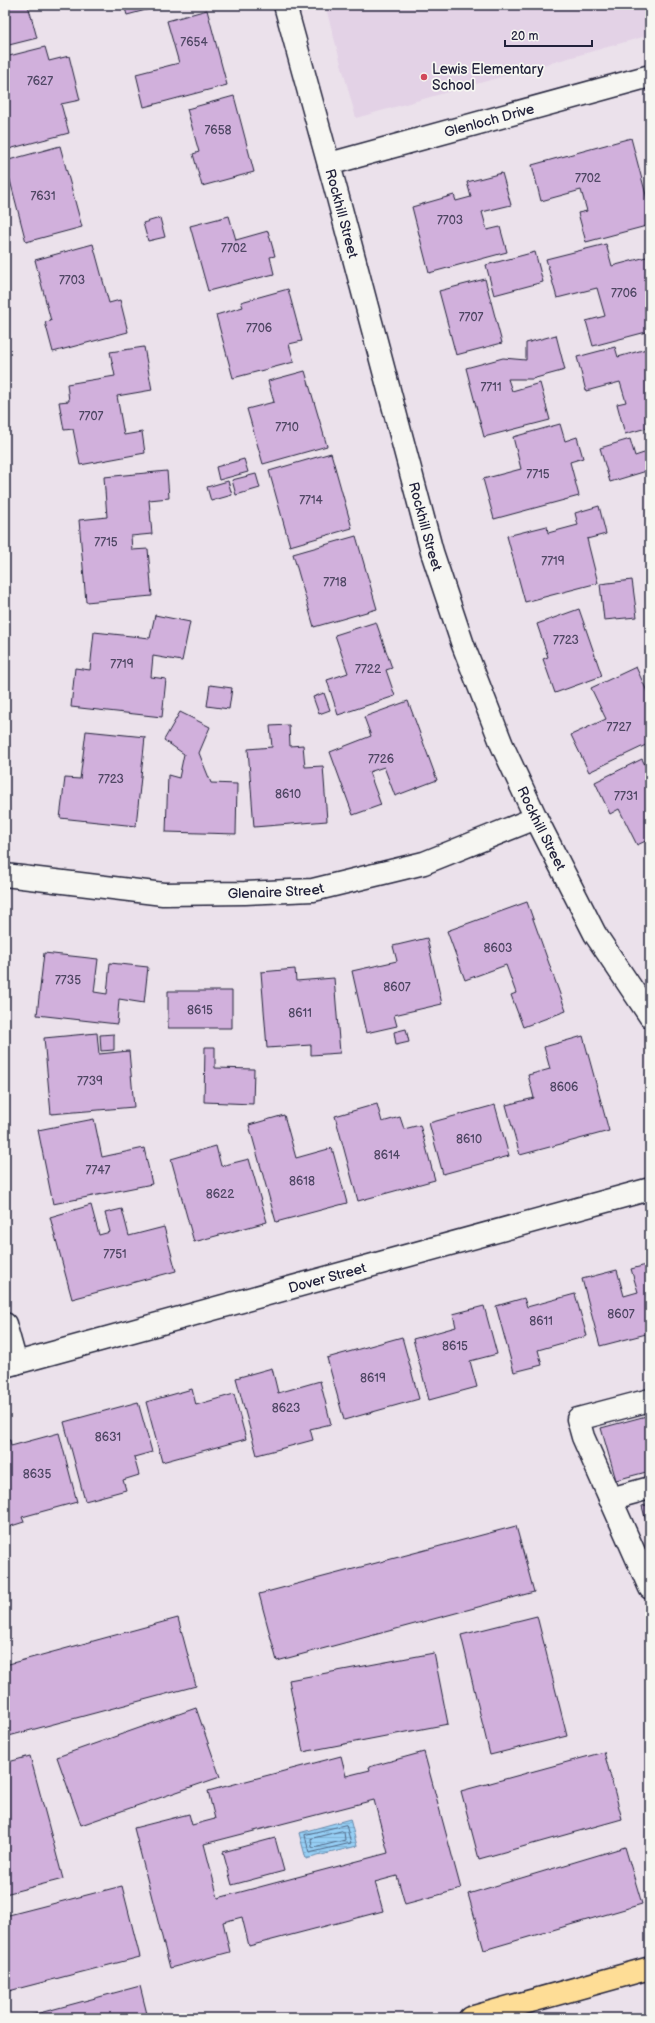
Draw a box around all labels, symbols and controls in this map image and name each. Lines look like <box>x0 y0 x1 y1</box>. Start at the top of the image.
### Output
scale bar <box>505 22 592 48</box>
text: 20 m <box>511 29 538 44</box>
house number: 7654 <box>180 35 208 50</box>
place label: Lewis Elementary School <box>432 61 544 94</box>
marker: Lewis Elementary School <box>419 72 429 82</box>
house number: 7627 <box>27 74 53 89</box>
street label: Glenloch Drive <box>442 100 536 141</box>
house number: 7658 <box>204 123 232 138</box>
street label: Rockhill Street <box>322 167 362 260</box>
house number: 7702 <box>575 171 601 186</box>
house number: 7631 <box>30 189 56 204</box>
house number: 7703 <box>437 213 463 228</box>
house number: 7702 <box>221 241 247 256</box>
house number: 7703 <box>59 273 85 288</box>
house number: 7706 <box>611 286 637 301</box>
house number: 7707 <box>459 310 483 325</box>
house number: 7706 <box>246 321 272 336</box>
house number: 7711 <box>480 380 502 395</box>
house number: 7707 <box>79 409 103 424</box>
house number: 7710 <box>275 420 299 435</box>
house number: 7715 <box>526 467 550 482</box>
street label: Rockhill Street <box>405 480 446 574</box>
house number: 7714 <box>299 493 324 508</box>
house number: 7715 <box>94 535 118 550</box>
house number: 7719 <box>541 554 565 569</box>
house number: 7718 <box>323 575 347 590</box>
house number: 7723 <box>553 633 579 648</box>
house number: 7719 <box>110 657 134 672</box>
house number: 7722 <box>355 662 381 677</box>
house number: 7727 <box>607 720 631 735</box>
house number: 7726 <box>368 752 394 767</box>
house number: 7723 <box>98 772 124 787</box>
street label: Rockhill Street <box>514 784 570 874</box>
house number: 8610 <box>275 787 301 802</box>
house number: 7731 <box>614 789 638 804</box>
street label: Glenaire Street <box>228 879 326 902</box>
house number: 8603 <box>484 941 512 956</box>
house number: 7735 <box>55 973 81 988</box>
house number: 8607 <box>383 980 411 995</box>
house number: 8615 <box>187 1003 213 1018</box>
house number: 8611 <box>288 1006 312 1021</box>
house number: 7739 <box>77 1074 103 1089</box>
house number: 8606 <box>550 1080 578 1095</box>
house number: 8610 <box>456 1132 482 1147</box>
house number: 8614 <box>374 1148 401 1163</box>
house number: 7747 <box>86 1163 111 1178</box>
house number: 8618 <box>289 1174 315 1189</box>
house number: 8622 <box>206 1187 234 1202</box>
house number: 7751 <box>103 1247 127 1262</box>
street label: Dover Street <box>286 1259 369 1296</box>
house number: 8607 <box>607 1307 635 1322</box>
house number: 8611 <box>529 1314 553 1329</box>
house number: 8615 <box>442 1339 468 1354</box>
house number: 8619 <box>360 1371 386 1386</box>
house number: 8623 <box>272 1401 300 1416</box>
house number: 8631 <box>95 1430 121 1445</box>
house number: 8635 <box>23 1467 51 1482</box>

